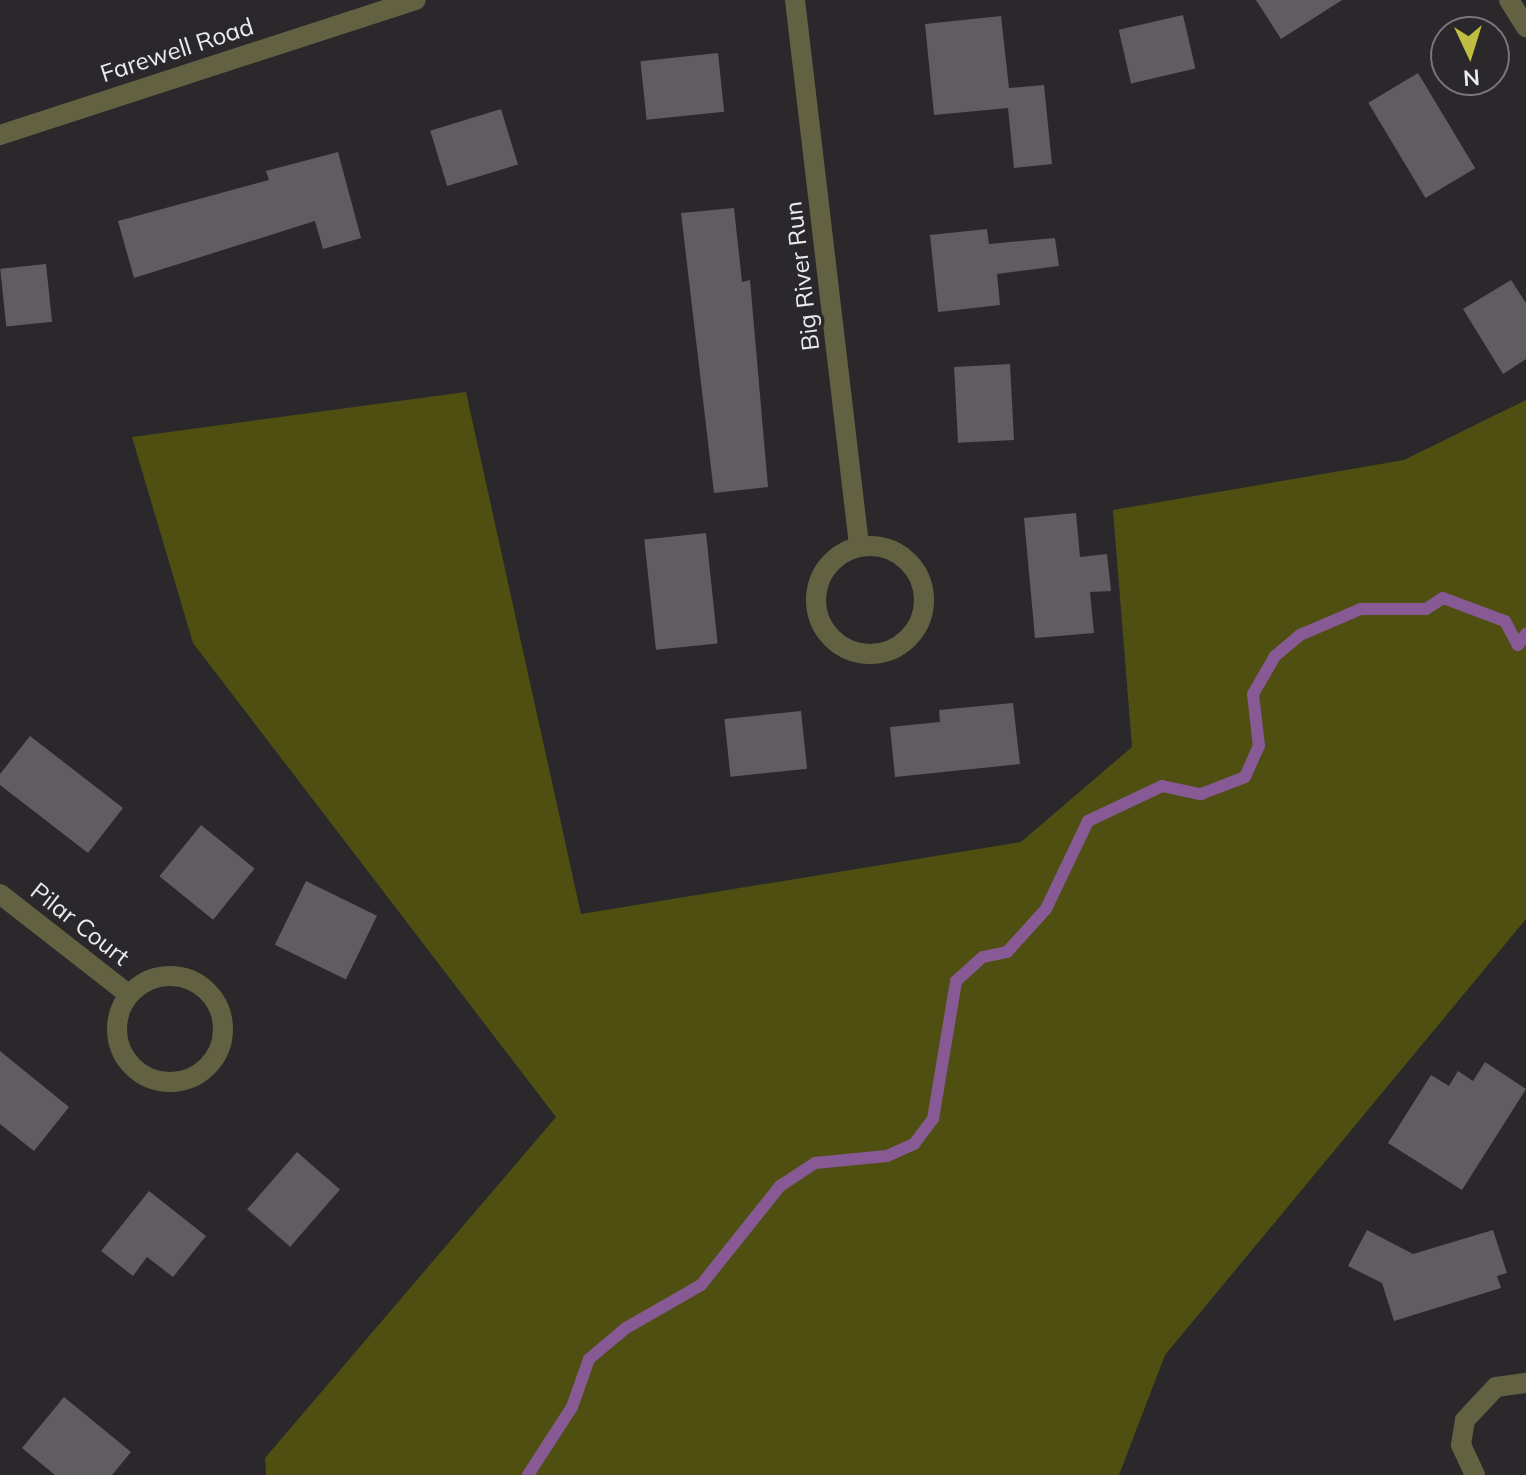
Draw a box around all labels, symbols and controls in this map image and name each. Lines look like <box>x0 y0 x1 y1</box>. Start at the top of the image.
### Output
street label: Farewell Road <box>97 12 257 88</box>
north arrow <box>1430 16 1510 96</box>
text: N <box>1462 63 1481 92</box>
street label: Big River Run <box>779 200 825 352</box>
street label: Pilar Court <box>25 877 135 971</box>

